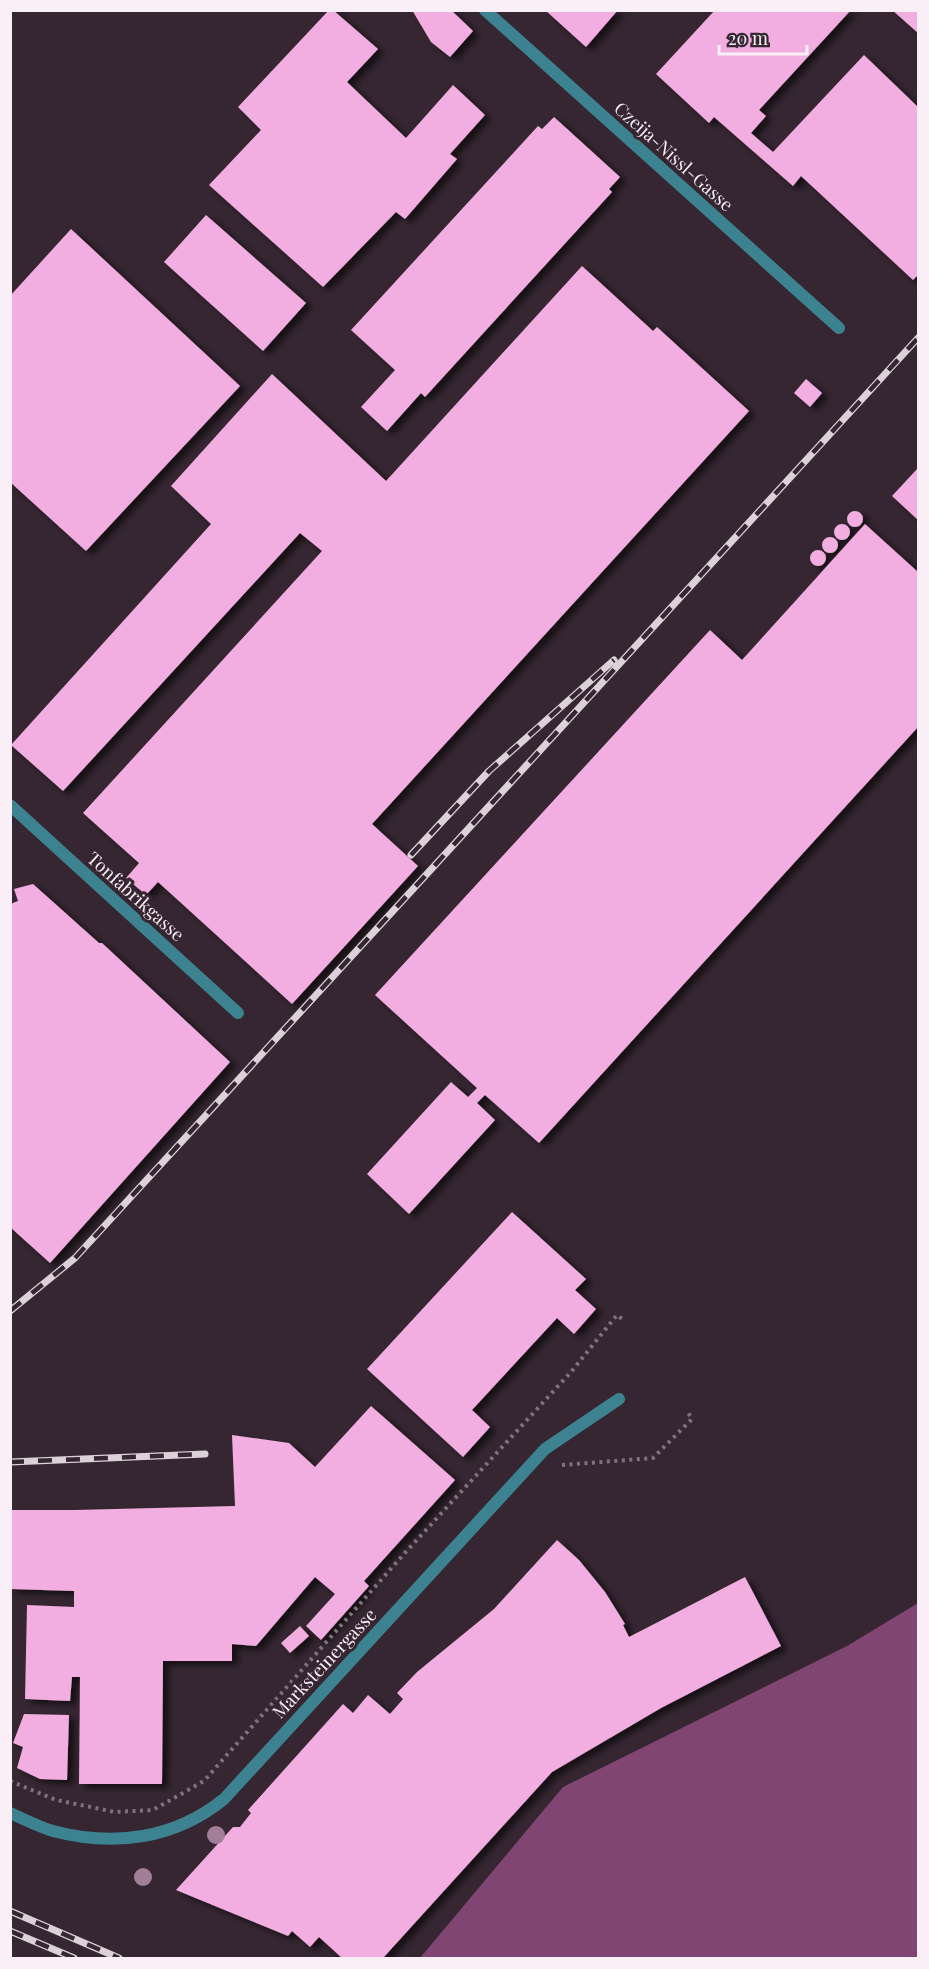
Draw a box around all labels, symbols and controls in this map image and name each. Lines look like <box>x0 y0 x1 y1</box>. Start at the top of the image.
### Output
scale bar <box>719 18 808 56</box>
text: 20 m <box>728 26 768 50</box>
street label: Czeija-Nissl-Gasse <box>609 96 739 216</box>
street label: Tonfabrikgasse <box>82 846 190 946</box>
street label: Marksteinergasse <box>267 1603 381 1723</box>

